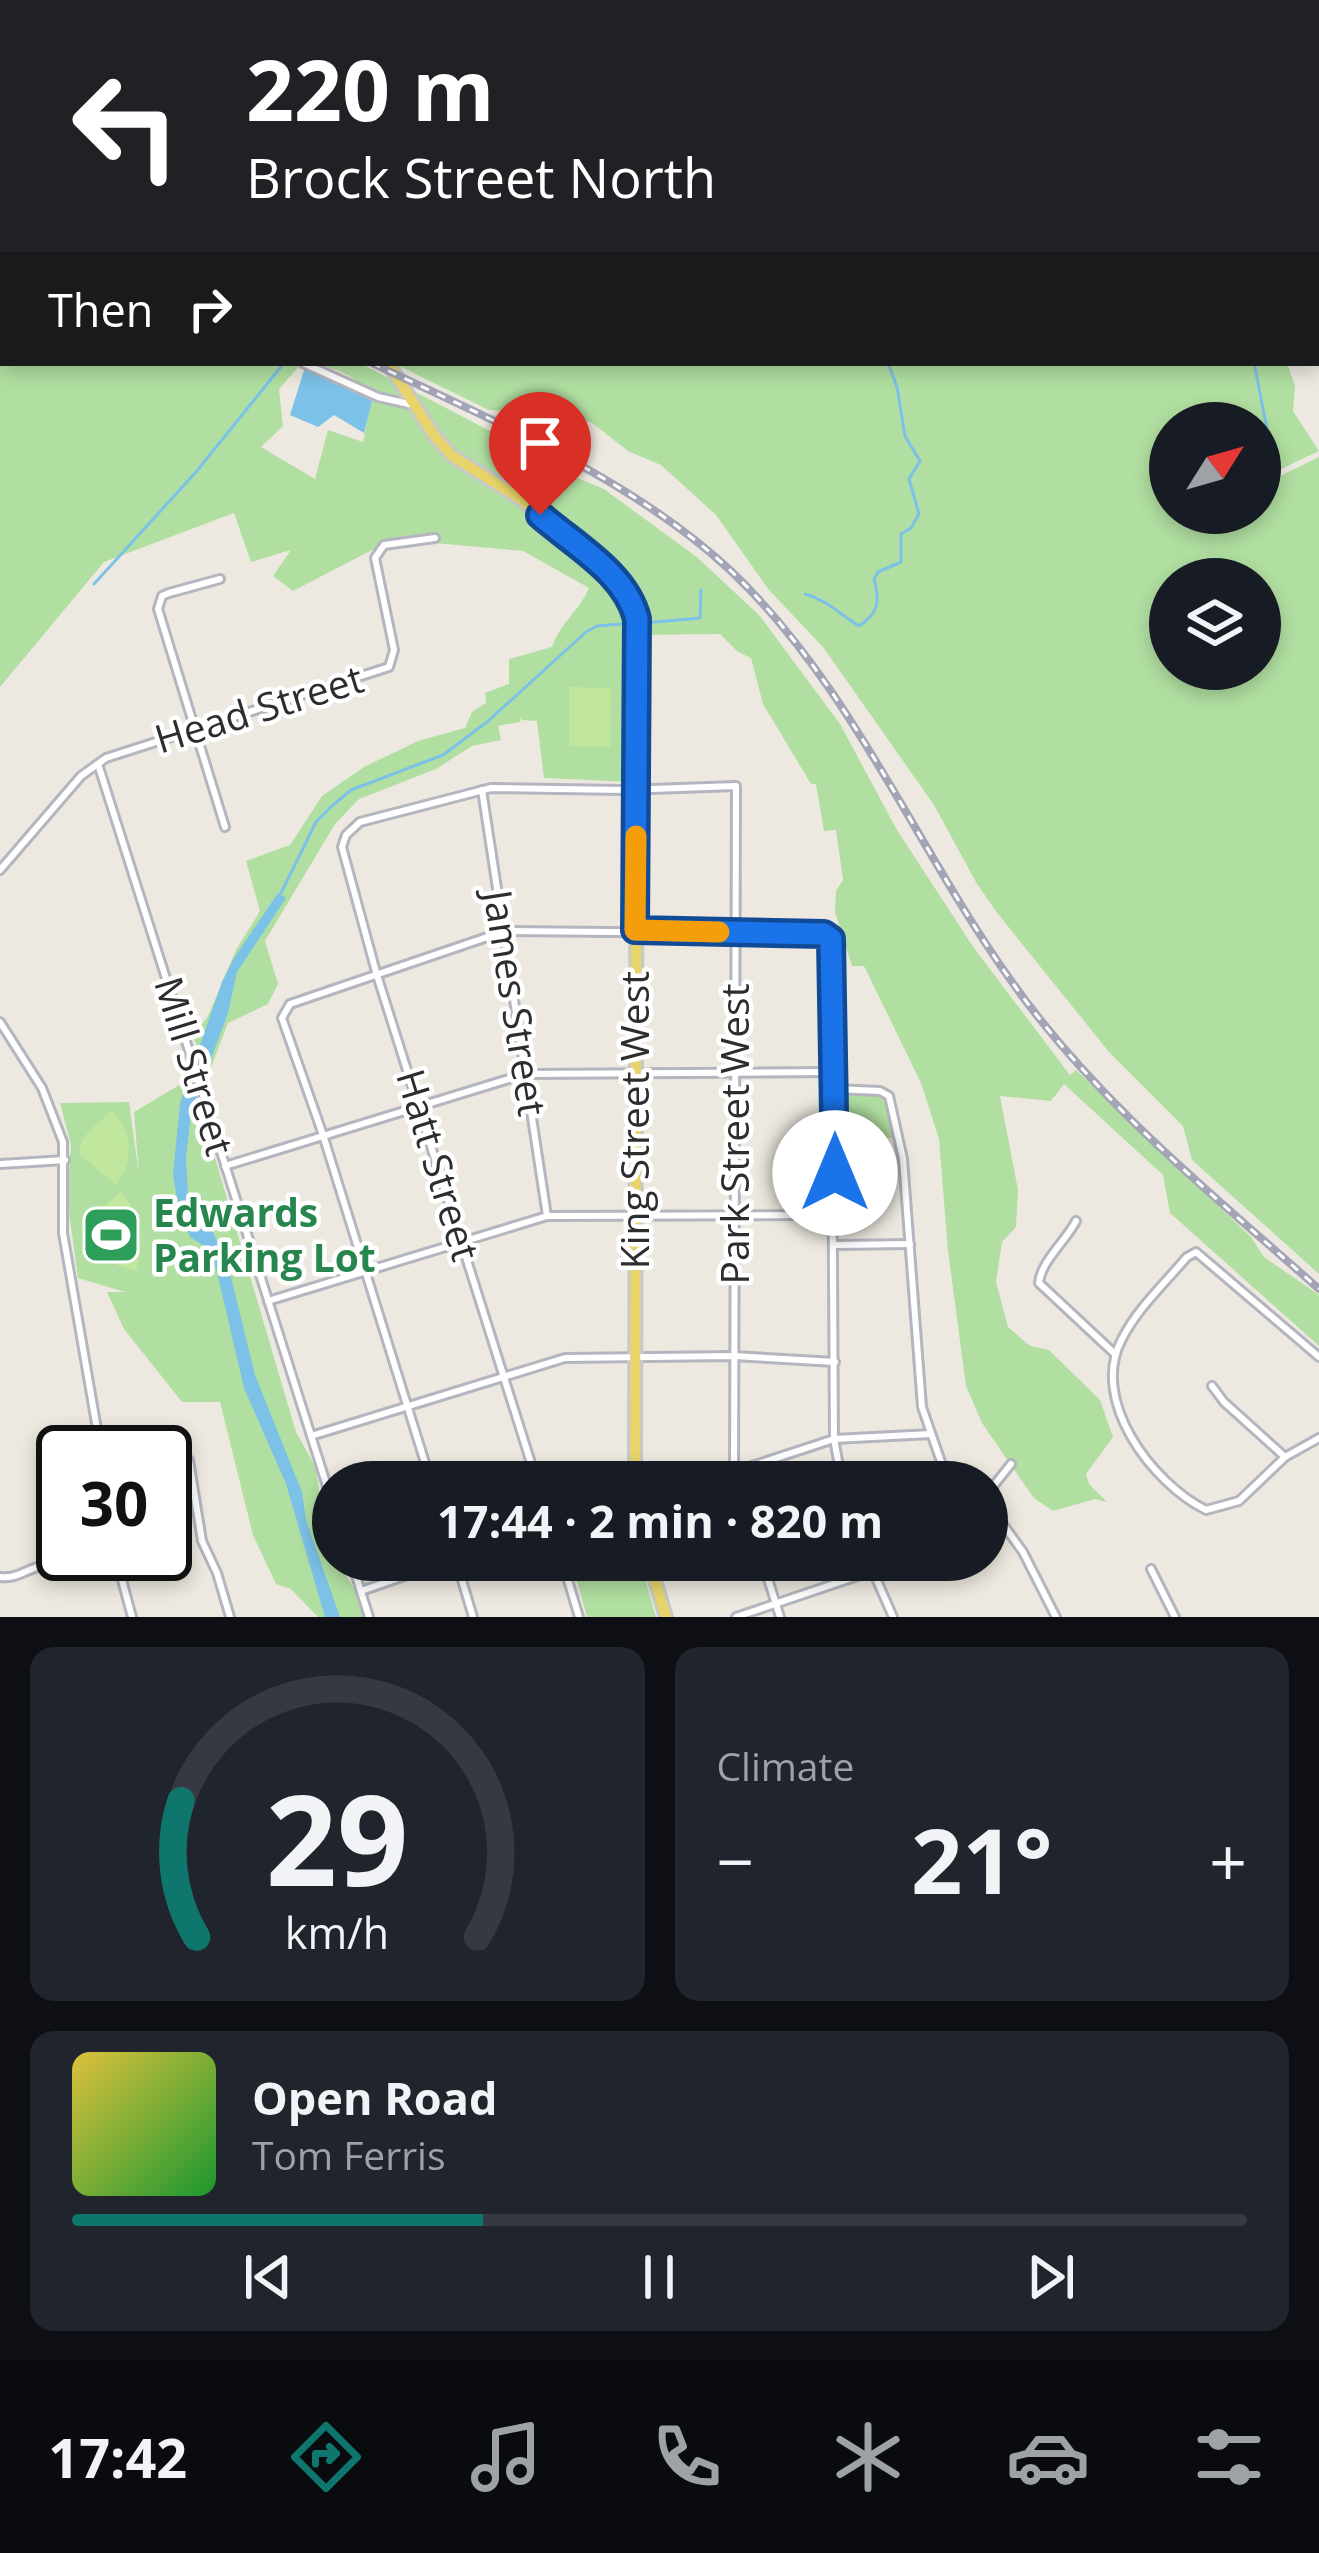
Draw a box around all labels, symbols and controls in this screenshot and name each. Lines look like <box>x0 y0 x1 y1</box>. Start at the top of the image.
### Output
text: 220 m <box>246 31 494 146</box>
icon: left <box>48 48 204 204</box>
text: Brock Street North <box>246 140 716 214</box>
icon: right <box>177 276 243 342</box>
text: Then <box>48 279 153 340</box>
pin <box>489 392 591 515</box>
north arrow <box>1149 402 1281 534</box>
map controls <box>1149 402 1281 690</box>
icon: arrive <box>507 410 573 476</box>
button: layers <box>1149 558 1281 690</box>
street label: Head Street <box>148 651 369 764</box>
street label: James Street <box>472 882 560 1119</box>
street label: Mill Street <box>143 970 248 1161</box>
street label: King Street West <box>607 971 660 1269</box>
street label: Park Street West <box>707 983 760 1285</box>
street label: Hatt Street <box>385 1062 494 1267</box>
position arrow <box>772 1110 898 1236</box>
place label: Edwards Parking Lot <box>153 1185 376 1283</box>
sports icon: Edwards Parking Lot <box>80 1204 142 1266</box>
speed limit sign: 30 <box>36 1425 192 1581</box>
text: 17:44 · 2 min · 820 m <box>437 1490 883 1551</box>
text: Climate <box>717 1739 854 1792</box>
text: 29 <box>266 1753 409 1923</box>
text: 21° <box>911 1798 1052 1920</box>
text: − <box>717 1815 754 1905</box>
text: + <box>1209 1815 1247 1905</box>
text: km/h <box>285 1903 389 1962</box>
text: Open Road <box>252 2067 497 2128</box>
text: Tom Ferris <box>252 2128 446 2181</box>
icon: previous <box>235 2244 301 2310</box>
icon: pause <box>626 2244 692 2310</box>
icon: next <box>1018 2244 1084 2310</box>
icon: directions <box>284 2415 368 2499</box>
icon: music <box>464 2415 548 2499</box>
icon: phone <box>645 2415 729 2499</box>
icon: climate <box>826 2415 910 2499</box>
icon: car <box>1006 2415 1090 2499</box>
icon: filters <box>1187 2415 1271 2499</box>
text: 17:42 <box>48 2420 187 2494</box>

